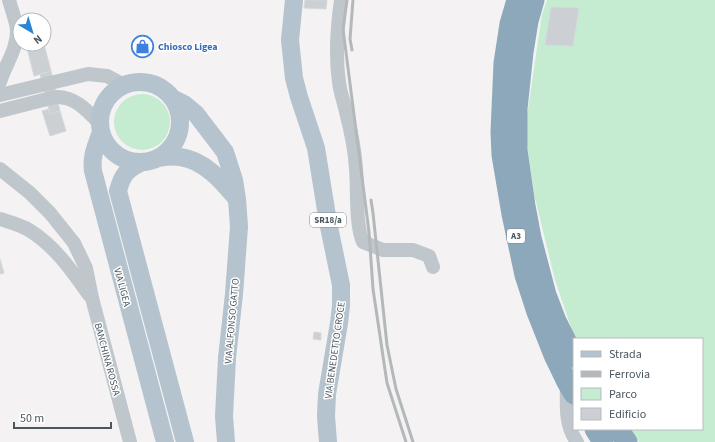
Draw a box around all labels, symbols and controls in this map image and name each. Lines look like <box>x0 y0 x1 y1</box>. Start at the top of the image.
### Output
north arrow <box>12 12 52 52</box>
text: N <box>30 31 45 48</box>
shop icon: Chiosco Ligea <box>129 33 155 59</box>
place label: Chiosco Ligea <box>158 40 218 54</box>
road number: SR18/a <box>310 213 346 227</box>
road number: A3 <box>507 229 525 243</box>
street label: VIA LIGEA <box>110 266 134 309</box>
street label: VIA ALFONSO GATTO <box>221 278 243 364</box>
street label: VIA BENEDETTO CROCE <box>321 301 349 399</box>
street label: BANCHINA ROSSA <box>91 321 124 398</box>
legend <box>573 338 703 430</box>
text: Strada <box>609 346 642 363</box>
text: Ferrovia <box>609 366 650 383</box>
text: Parco <box>609 386 637 403</box>
scale bar <box>14 404 111 430</box>
text: Edificio <box>609 406 646 423</box>
text: 50 m <box>20 410 44 427</box>

